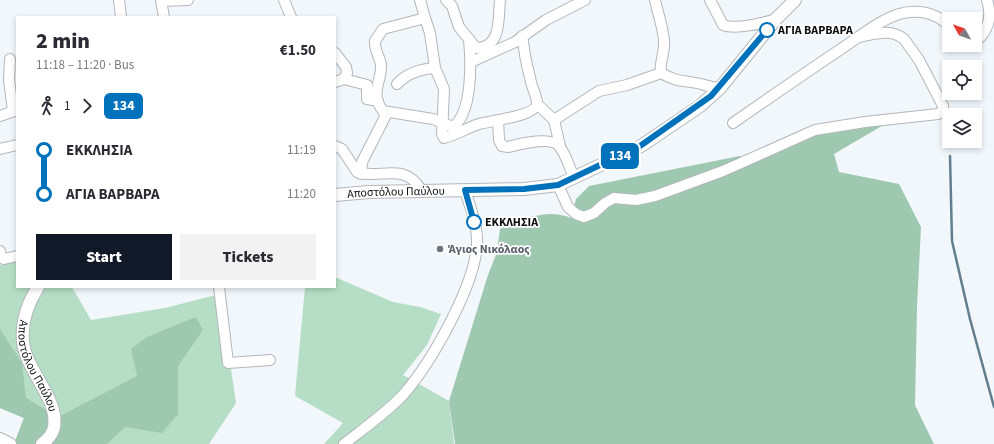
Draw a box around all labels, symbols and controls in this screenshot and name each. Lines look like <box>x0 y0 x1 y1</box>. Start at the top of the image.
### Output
north arrow <box>942 12 982 52</box>
map controls <box>942 12 982 148</box>
marker: ΑΓΙΑ ΒΑΡΒΑΡΑ <box>759 22 775 38</box>
place label: ΑΓΙΑ ΒΑΡΒΑΡΑ <box>777 22 853 39</box>
text: 2 min <box>36 25 90 57</box>
text: €1.50 <box>280 40 316 61</box>
text: 11:18 – 11:20 · Bus <box>36 56 134 74</box>
button: locate <box>942 60 982 100</box>
icon: walk <box>36 95 58 117</box>
icon: forward <box>76 95 98 117</box>
text: 134 <box>112 96 135 116</box>
text: 1 <box>64 97 70 115</box>
button: layers <box>942 108 982 148</box>
text: ΕΚΚΛΗΣΙΑ <box>66 140 132 161</box>
text: 11:19 <box>287 141 316 159</box>
line badge: 134 <box>597 143 643 169</box>
text: 134 <box>609 146 631 166</box>
street label: Αποστόλου Παύλου <box>346 182 445 202</box>
text: ΑΓΙΑ ΒΑΡΒΑΡΑ <box>66 184 160 205</box>
text: 11:20 <box>287 185 316 203</box>
marker: ΕΚΚΛΗΣΙΑ <box>466 214 482 230</box>
place label: ΕΚΚΛΗΣΙΑ <box>485 214 538 231</box>
button: Start <box>36 234 172 280</box>
button: Tickets <box>180 234 316 280</box>
place label: Άγιος Νικόλαος <box>448 241 530 258</box>
marker: Άγιος Νικόλαος <box>435 244 445 254</box>
street label: Αποστόλου Παύλου <box>14 319 61 414</box>

